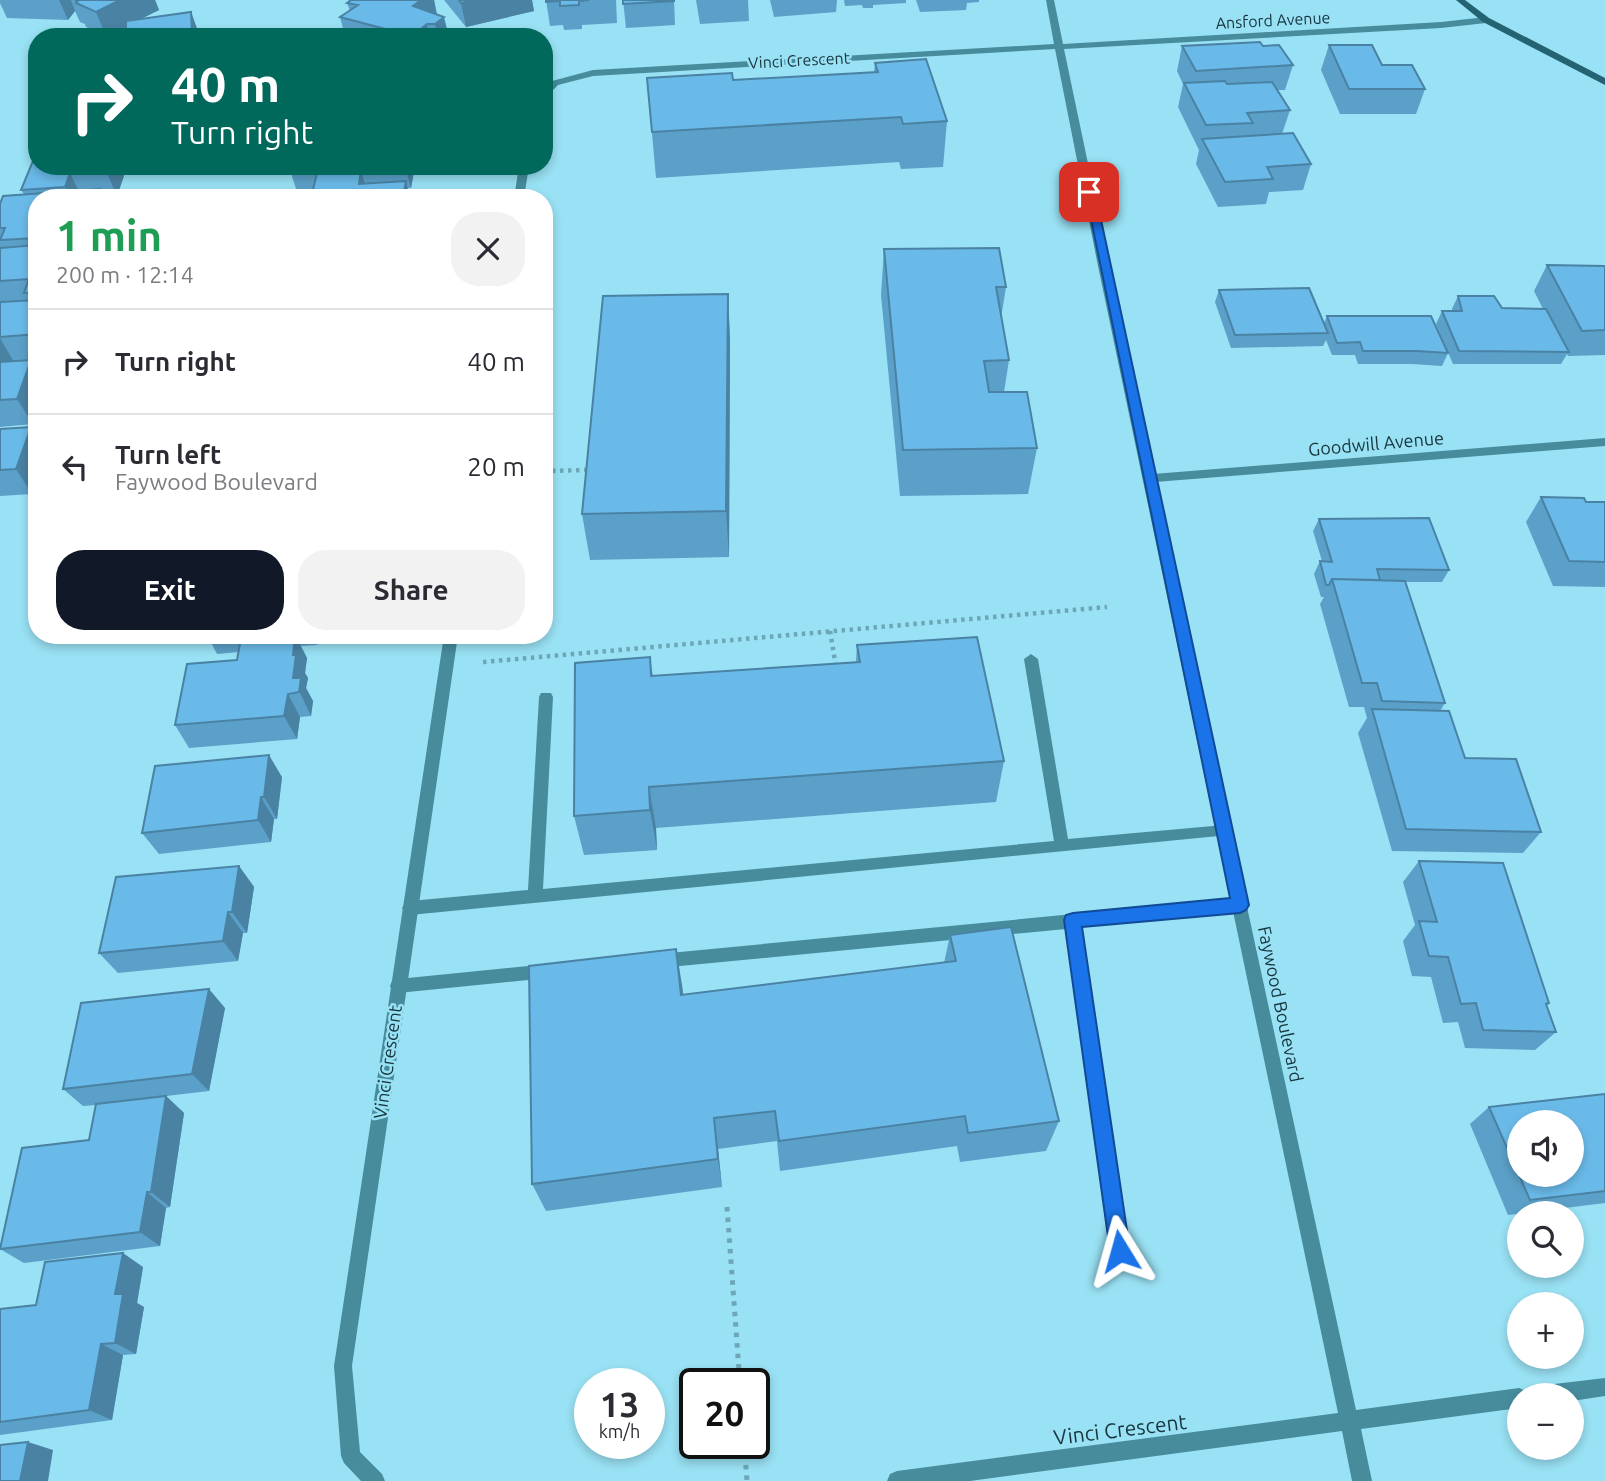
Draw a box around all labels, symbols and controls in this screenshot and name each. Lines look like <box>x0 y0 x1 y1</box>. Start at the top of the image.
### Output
street label: Ansford Avenue <box>1215 8 1331 32</box>
street label: Vinci Crescent <box>748 48 851 72</box>
icon: right <box>56 56 147 147</box>
text: 40 m <box>171 56 280 111</box>
text: Turn right <box>171 114 313 150</box>
pin <box>1059 162 1119 222</box>
icon: arrive <box>1070 173 1108 211</box>
text: 1 min <box>56 212 162 259</box>
button: close <box>451 212 525 286</box>
text: 200 m · 12:14 <box>56 262 194 287</box>
icon: right <box>56 343 94 381</box>
text: Turn right <box>115 347 236 376</box>
text: 40 m <box>467 347 525 376</box>
street label: Goodwill Avenue <box>1307 427 1445 459</box>
text: Turn left <box>115 440 221 469</box>
icon: left <box>56 448 94 486</box>
text: 20 m <box>467 452 525 481</box>
text: Faywood Boulevard <box>115 469 318 494</box>
button: Exit <box>56 550 284 630</box>
button: Share <box>298 550 525 630</box>
street label: Faywood Boulevard <box>1255 924 1307 1084</box>
street label: Vinci Crescent <box>369 1004 405 1120</box>
map controls <box>1507 1110 1584 1460</box>
button: sound <box>1507 1110 1584 1187</box>
button: search <box>1507 1201 1584 1278</box>
position arrow <box>1083 1214 1157 1288</box>
button: + <box>1507 1292 1584 1369</box>
speed limit sign: 20 <box>679 1368 770 1459</box>
button: − <box>1507 1383 1584 1460</box>
text: 13 <box>600 1384 639 1424</box>
street label: Vinci Crescent <box>1052 1409 1188 1449</box>
text: km/h <box>599 1421 640 1441</box>

